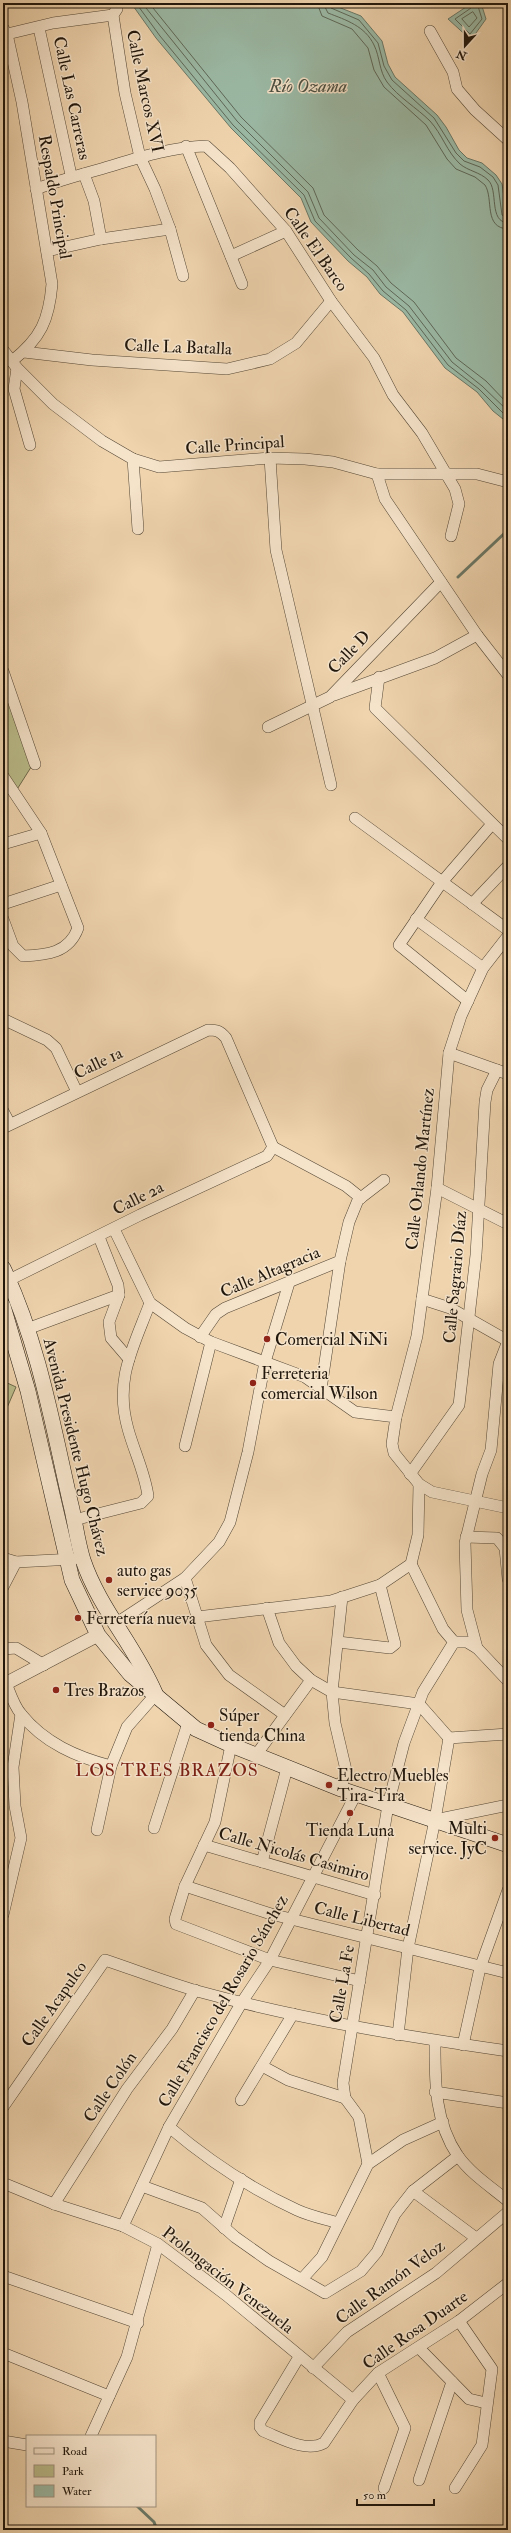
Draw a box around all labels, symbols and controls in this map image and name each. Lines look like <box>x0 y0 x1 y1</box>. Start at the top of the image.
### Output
north arrow <box>445 26 485 66</box>
street label: Calle Marcos XVI <box>122 28 168 154</box>
street label: Calle Las Carreras <box>49 34 95 162</box>
text: N <box>454 47 469 63</box>
water label: Río Ozama <box>268 75 347 98</box>
street label: Respaldo Principal <box>33 133 76 261</box>
street label: Calle El Barco <box>279 203 353 295</box>
street label: Calle La Batalla <box>124 335 233 359</box>
street label: Calle Principal <box>185 431 286 460</box>
street label: Calle D <box>323 626 375 678</box>
street label: Calle 1a <box>70 1042 127 1084</box>
street label: Calle Orlando Martínez <box>401 1087 439 1251</box>
street label: Calle 2a <box>109 1176 168 1220</box>
street label: Calle Sagrario Díaz <box>439 1210 471 1344</box>
street label: Calle Altagracia <box>217 1241 324 1302</box>
place label: Comercial NiNi <box>275 1329 388 1350</box>
marker: Comercial NiNi <box>262 1334 272 1344</box>
street label: Avenida Presidente Hugo Chávez <box>38 1335 113 1558</box>
place label: Ferreteria comercial Wilson <box>261 1363 378 1404</box>
marker: Ferreteria comercial Wilson <box>248 1378 258 1388</box>
place label: auto gas service 9035 <box>117 1560 198 1601</box>
marker: auto gas service 9035 <box>104 1575 114 1585</box>
place label: Ferretería nueva <box>86 1608 197 1629</box>
marker: Ferretería nueva <box>73 1613 83 1623</box>
place label: Tres Brazos <box>64 1680 144 1701</box>
marker: Tres Brazos <box>51 1685 61 1695</box>
place label: Súper tienda China <box>219 1705 306 1746</box>
marker: Súper tienda China <box>206 1720 216 1730</box>
district label: LOS TRES BRAZOS <box>75 1759 259 1782</box>
place label: Electro Muebles Tira-Tira <box>337 1765 449 1806</box>
marker: Electro Muebles Tira-Tira <box>324 1780 334 1790</box>
marker: Tienda Luna <box>345 1808 355 1818</box>
place label: Multi service. JyC <box>408 1818 487 1860</box>
place label: Tienda Luna <box>306 1820 395 1841</box>
street label: Calle Nicolás Casimiro <box>216 1822 372 1886</box>
marker: Multi service. JyC <box>490 1833 500 1843</box>
street label: Calle Francisco del Rosario Sánchez <box>153 1891 293 2111</box>
street label: Calle Libertad <box>312 1897 413 1941</box>
street label: Calle La Fe <box>325 1943 359 2025</box>
street label: Calle Acapulco <box>17 1957 92 2052</box>
street label: Calle Colón <box>79 2048 141 2126</box>
street label: Prolongación Venezuela <box>158 2222 299 2339</box>
street label: Calle Ramón Veloz <box>331 2235 449 2329</box>
street label: Calle Rosa Duarte <box>358 2286 472 2374</box>
legend <box>26 2435 156 2507</box>
text: Road <box>62 2444 87 2459</box>
text: Park <box>62 2464 84 2479</box>
scale bar <box>357 2481 434 2507</box>
text: Water <box>61 2484 92 2499</box>
text: 50 m <box>363 2488 387 2503</box>

